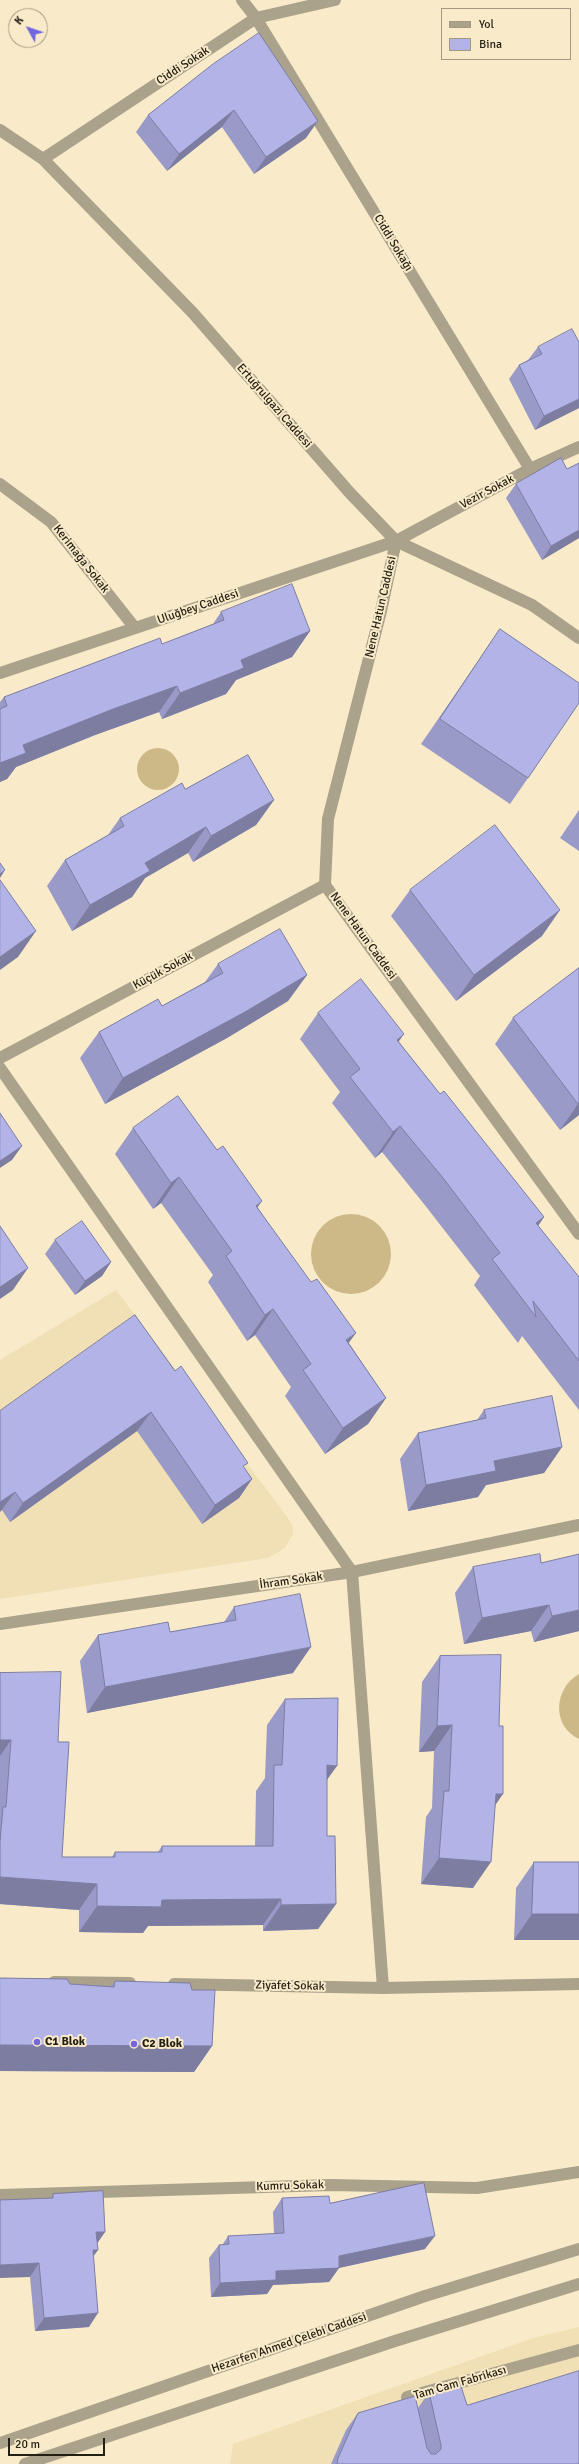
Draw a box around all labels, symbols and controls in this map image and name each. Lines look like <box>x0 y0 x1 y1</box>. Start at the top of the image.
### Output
north arrow <box>8 8 48 48</box>
legend <box>441 8 571 60</box>
text: K <box>12 14 26 27</box>
text: Yol <box>479 17 494 32</box>
text: Bina <box>479 37 502 52</box>
street label: Ciddi Sokak <box>154 44 212 88</box>
street label: Ciddi Sokağı <box>370 212 416 274</box>
street label: Ertuğrulgazi Caddesi <box>233 361 315 451</box>
street label: Vezir Sokak <box>458 472 516 512</box>
street label: Kerimağa Sokak <box>50 522 112 596</box>
street label: Nene Hatun Caddesi <box>362 555 400 659</box>
street label: Uluğbey Caddesi <box>155 586 241 628</box>
street label: Nene Hatun Caddesi <box>327 890 399 982</box>
street label: Küçük Sokak <box>131 949 195 993</box>
street label: İhram Sokak <box>258 1569 324 1593</box>
street label: Ziyafet Sokak <box>255 1978 325 1994</box>
place label: C1 Blok <box>45 2035 85 2049</box>
marker: C1 Blok <box>32 2037 42 2047</box>
place label: C2 Blok <box>142 2037 182 2051</box>
marker: C2 Blok <box>129 2039 139 2049</box>
street label: Kumru Sokak <box>256 2178 324 2194</box>
street label: Hezarfen Ahmed Çelebi Caddesi <box>210 2310 368 2376</box>
street label: Tam Cam Fabrikası <box>412 2363 508 2403</box>
scale bar <box>10 2430 107 2456</box>
text: 20 m <box>15 2437 40 2452</box>

